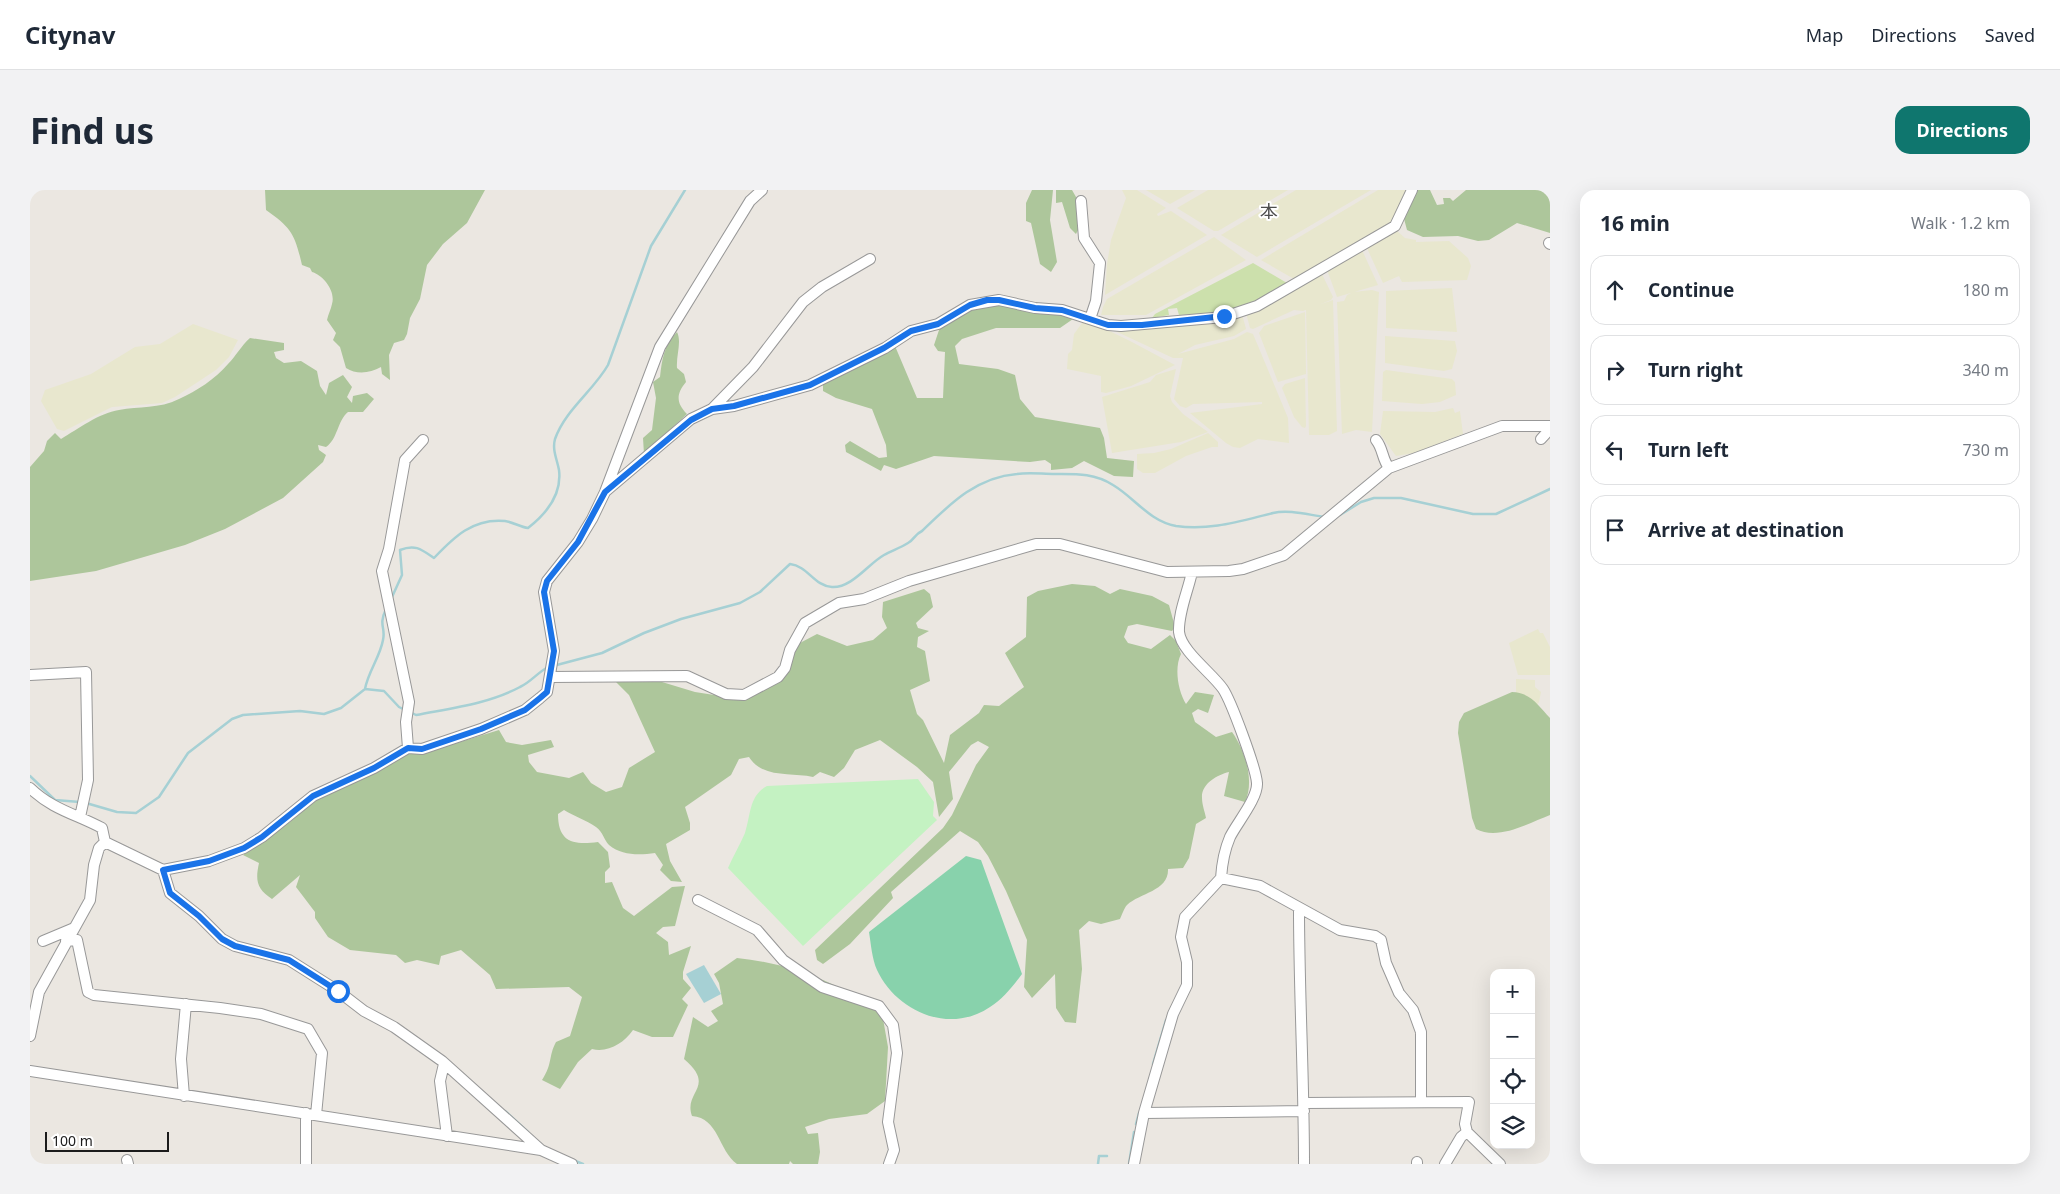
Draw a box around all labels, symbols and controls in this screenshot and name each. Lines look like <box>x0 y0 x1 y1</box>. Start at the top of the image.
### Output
text: Citynav <box>25 18 115 51</box>
text: Map <box>1806 23 1843 47</box>
text: Directions <box>1871 23 1957 47</box>
text: Saved <box>1985 23 2035 47</box>
button: Directions <box>1895 106 2030 154</box>
text: Find us <box>30 107 154 154</box>
district label: 本 <box>1260 199 1278 223</box>
text: 16 min <box>1600 209 1670 237</box>
text: Walk · 1.2 km <box>1911 212 2010 234</box>
icon: ahead <box>1601 276 1629 304</box>
text: Continue <box>1648 277 1734 303</box>
text: 180 m <box>1962 279 2009 301</box>
route end <box>1213 305 1236 328</box>
icon: right <box>1601 356 1629 384</box>
text: Turn right <box>1648 357 1743 383</box>
text: 340 m <box>1962 359 2009 381</box>
icon: left <box>1601 436 1629 464</box>
text: Turn left <box>1648 437 1729 463</box>
text: 730 m <box>1962 439 2009 461</box>
icon: arrive <box>1601 516 1629 544</box>
text: Arrive at destination <box>1648 517 1844 543</box>
map controls <box>1490 969 1535 1149</box>
button: + <box>1490 969 1535 1014</box>
route start <box>327 980 350 1003</box>
button: − <box>1490 1014 1535 1059</box>
button: locate <box>1490 1059 1535 1104</box>
button: layers <box>1490 1104 1535 1149</box>
scale bar <box>45 1129 169 1152</box>
text: 100 m <box>52 1131 93 1150</box>

